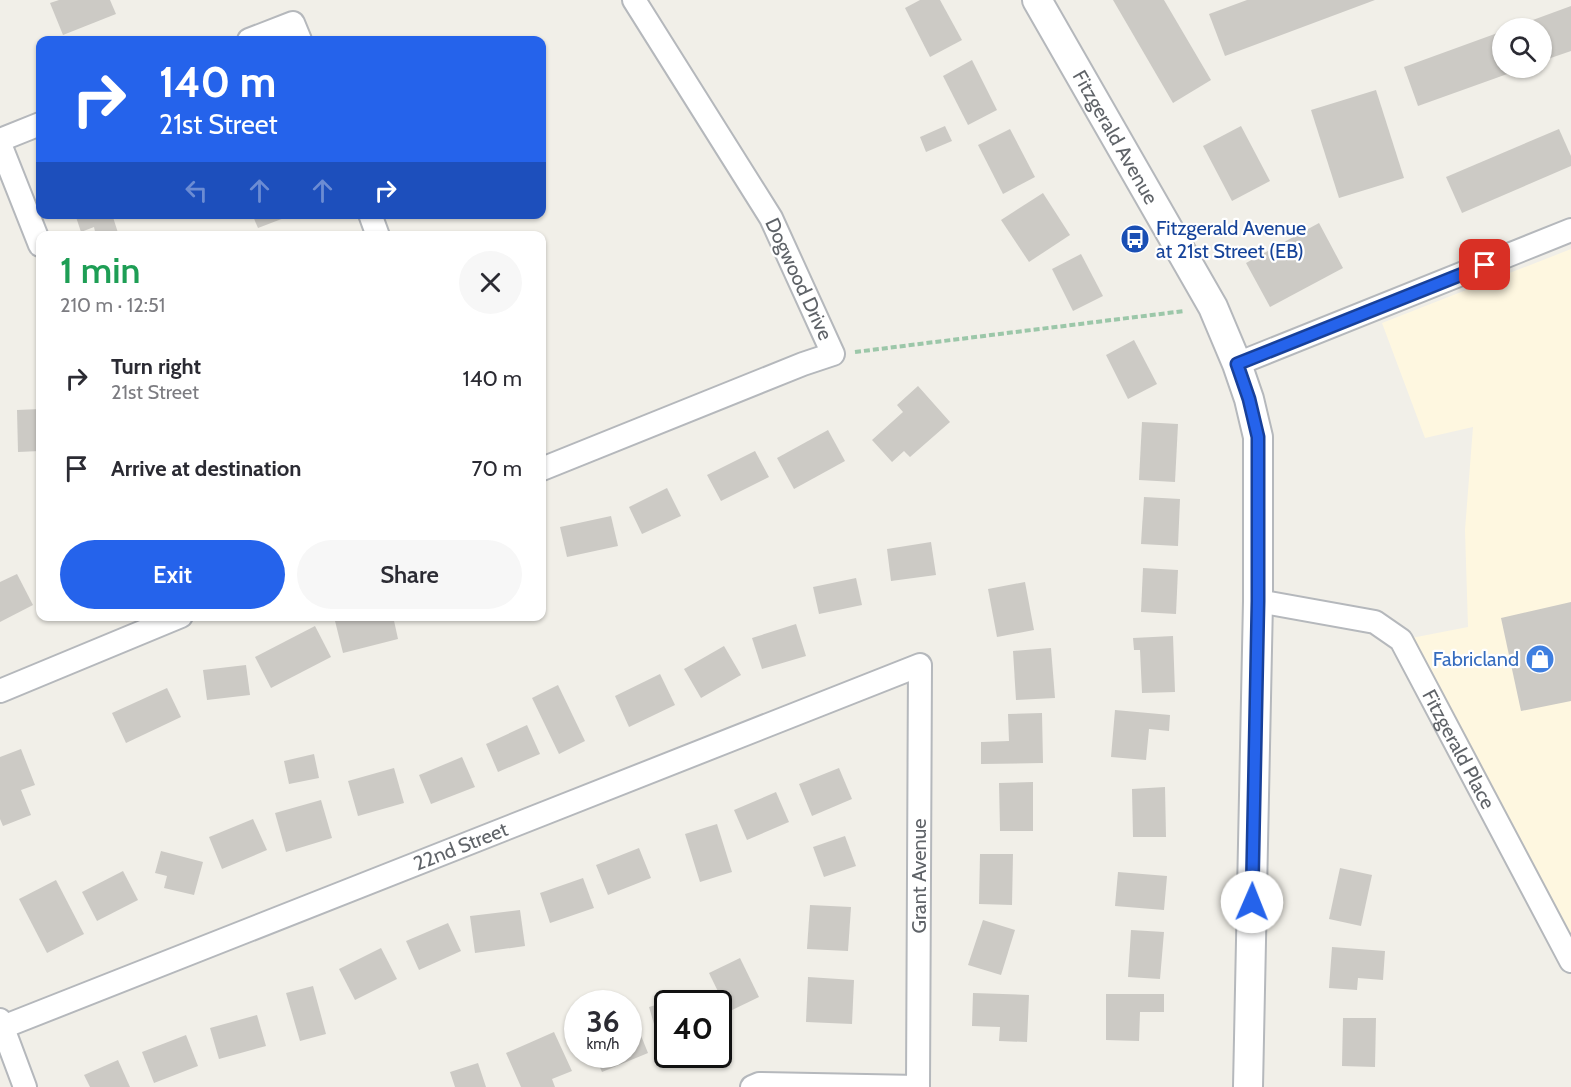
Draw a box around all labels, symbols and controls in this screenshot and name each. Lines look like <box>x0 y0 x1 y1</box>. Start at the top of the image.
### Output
map controls <box>1492 18 1552 78</box>
button: search <box>1492 18 1552 78</box>
text: 140 m <box>159 56 276 108</box>
icon: right <box>60 60 138 138</box>
street label: Fitzgerald Avenue <box>1068 66 1163 208</box>
text: 21st Street <box>159 108 278 141</box>
icon: left <box>180 174 213 207</box>
icon: ahead <box>243 174 276 207</box>
icon: ahead <box>306 174 339 207</box>
icon: right <box>369 174 402 207</box>
street label: Dogwood Drive <box>760 214 838 344</box>
place label: Fitzgerald Avenue at 21st Street (EB) <box>1156 216 1306 263</box>
bus stop icon: Fitzgerald Avenue at 21st Street (EB) <box>1119 223 1151 255</box>
pin <box>1459 239 1510 290</box>
text: 1 min <box>60 248 140 292</box>
icon: arrive <box>1468 248 1501 281</box>
button: close <box>459 251 522 314</box>
text: 210 m · 12:51 <box>60 293 165 317</box>
text: Turn right <box>111 353 201 380</box>
icon: right <box>60 362 93 395</box>
text: 140 m <box>463 365 522 392</box>
text: 21st Street <box>111 380 199 404</box>
icon: arrive <box>60 452 93 485</box>
text: Arrive at destination <box>111 455 301 482</box>
text: 70 m <box>472 455 522 482</box>
button: Exit <box>60 540 285 609</box>
button: Share <box>297 540 522 609</box>
shop icon: Fabricland <box>1524 643 1556 675</box>
place label: Fabricland <box>1433 647 1519 671</box>
street label: Fitzgerald Place <box>1417 685 1500 813</box>
street label: 22nd Street <box>410 817 511 876</box>
street label: Grant Avenue <box>907 819 931 933</box>
position arrow <box>1220 870 1284 934</box>
speed limit sign: 40 <box>654 990 732 1068</box>
text: 36 <box>586 1003 620 1040</box>
text: km/h <box>587 1035 619 1053</box>

